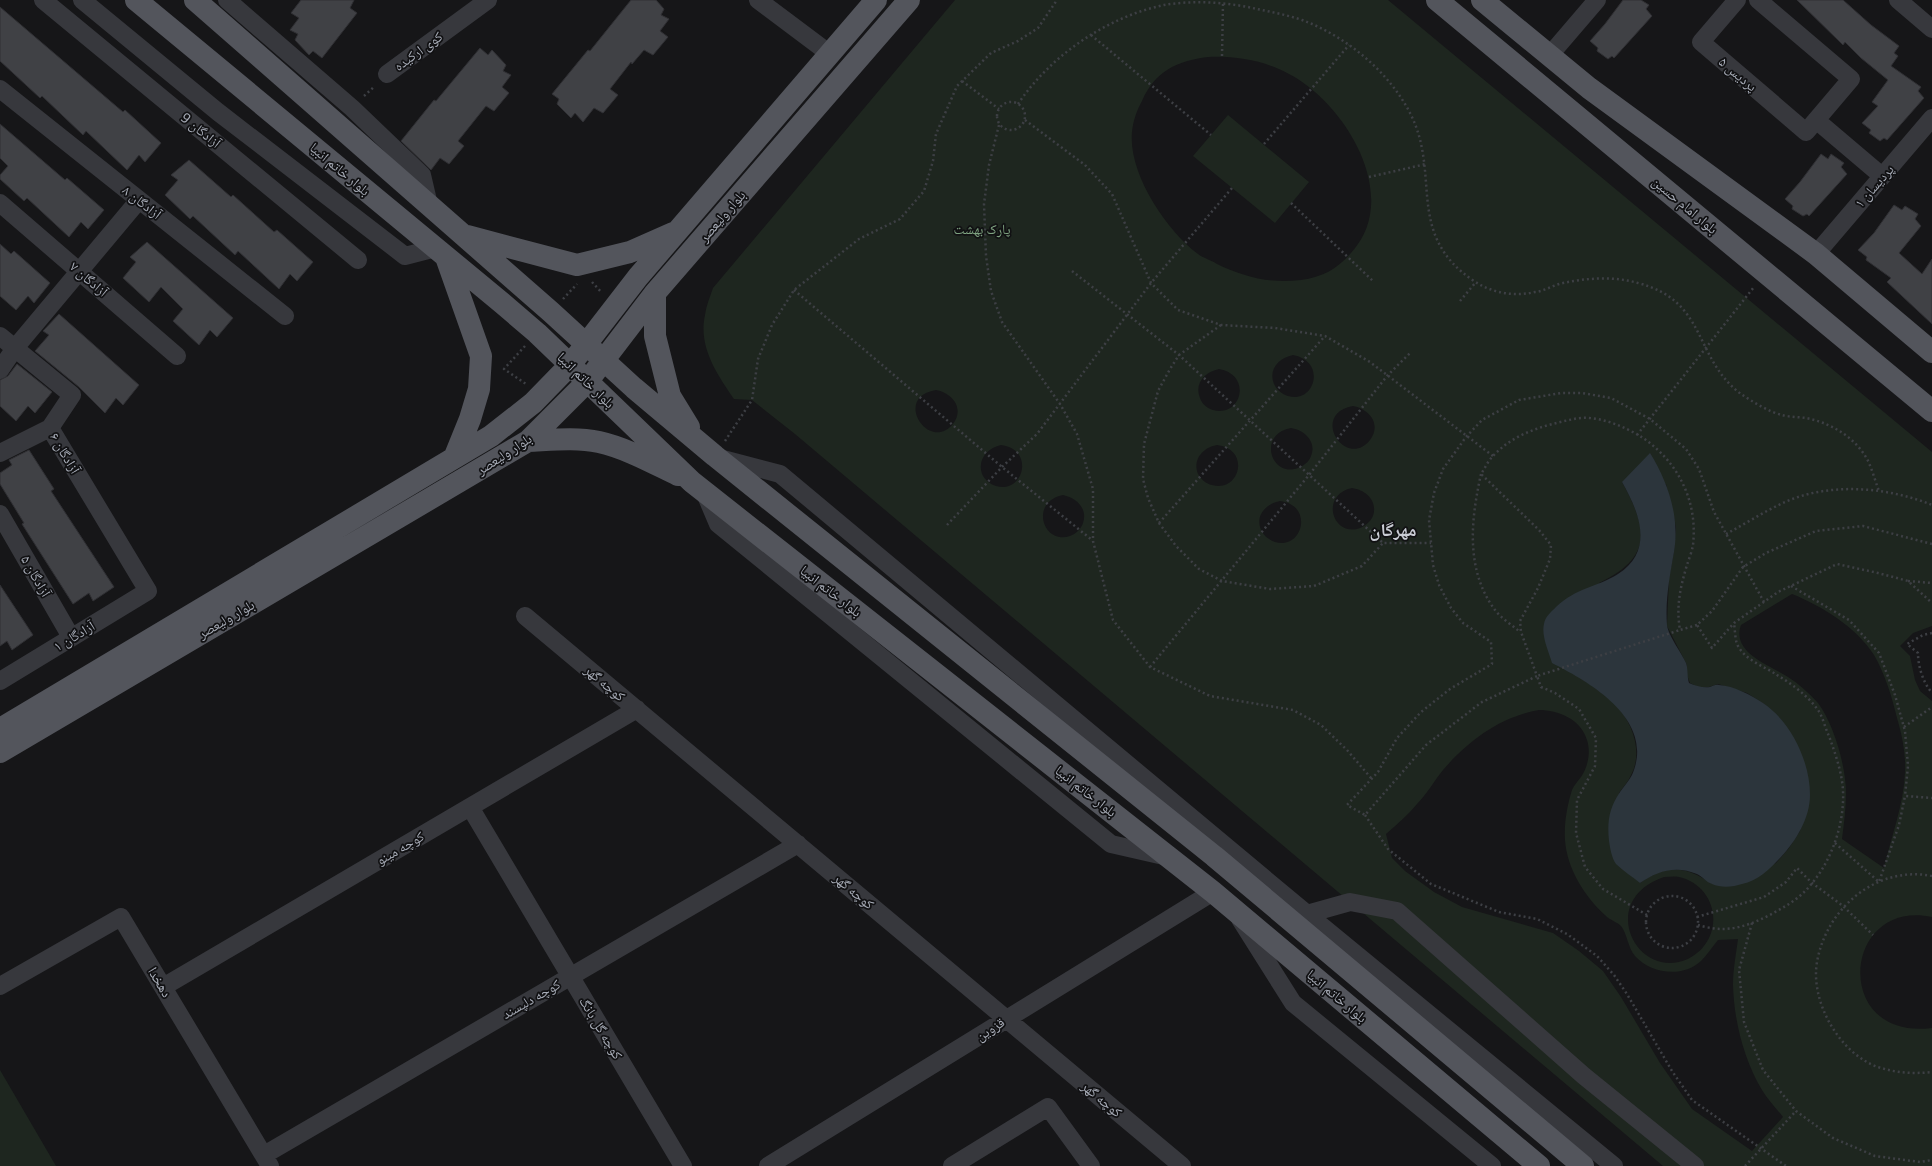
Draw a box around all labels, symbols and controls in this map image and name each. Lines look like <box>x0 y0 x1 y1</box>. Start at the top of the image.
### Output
street label: کوی ارکیده <box>390 27 446 75</box>
street label: پردیس ۵ <box>1715 53 1761 95</box>
street label: آزادگان 9 <box>177 108 225 152</box>
street label: بلوار خاتم انبیا <box>305 139 374 200</box>
street label: پردیسان ۱ <box>1850 161 1898 211</box>
street label: بلوار امام حسین <box>1648 172 1722 239</box>
street label: آزادگان ۸ <box>119 181 166 223</box>
street label: بلوار ولیعصر <box>694 186 749 246</box>
park label: پارک بهشت <box>954 220 1011 238</box>
street label: آزادگان ۷ <box>66 257 112 301</box>
street label: بلوار خاتم انبیا <box>553 348 619 413</box>
street label: آزادگان ۶ <box>46 429 84 477</box>
street label: بلوار ولیعصر <box>472 429 535 479</box>
district label: مهرگان <box>1370 518 1416 541</box>
street label: آزادگان ۵ <box>17 552 55 600</box>
street label: بلوار خاتم انبیا <box>796 561 866 622</box>
street label: بلوار ولیعصر <box>194 595 258 643</box>
street label: آزادگان ۱ <box>50 617 98 655</box>
street label: کوچه گهر <box>580 660 629 705</box>
street label: بلوار خاتم انبیا <box>1051 761 1121 822</box>
street label: کوچه مینو <box>373 827 428 869</box>
street label: کوچه گهر <box>829 868 878 913</box>
street label: دهخدا <box>145 964 176 1000</box>
street label: بلوار خاتم انبیا <box>1302 966 1371 1027</box>
street label: کوچه دلپسند <box>499 975 564 1023</box>
street label: کوچه گل بانگ <box>575 993 627 1063</box>
street label: قزوین <box>972 1013 1008 1045</box>
street label: کوچه گهر <box>1077 1076 1126 1121</box>

